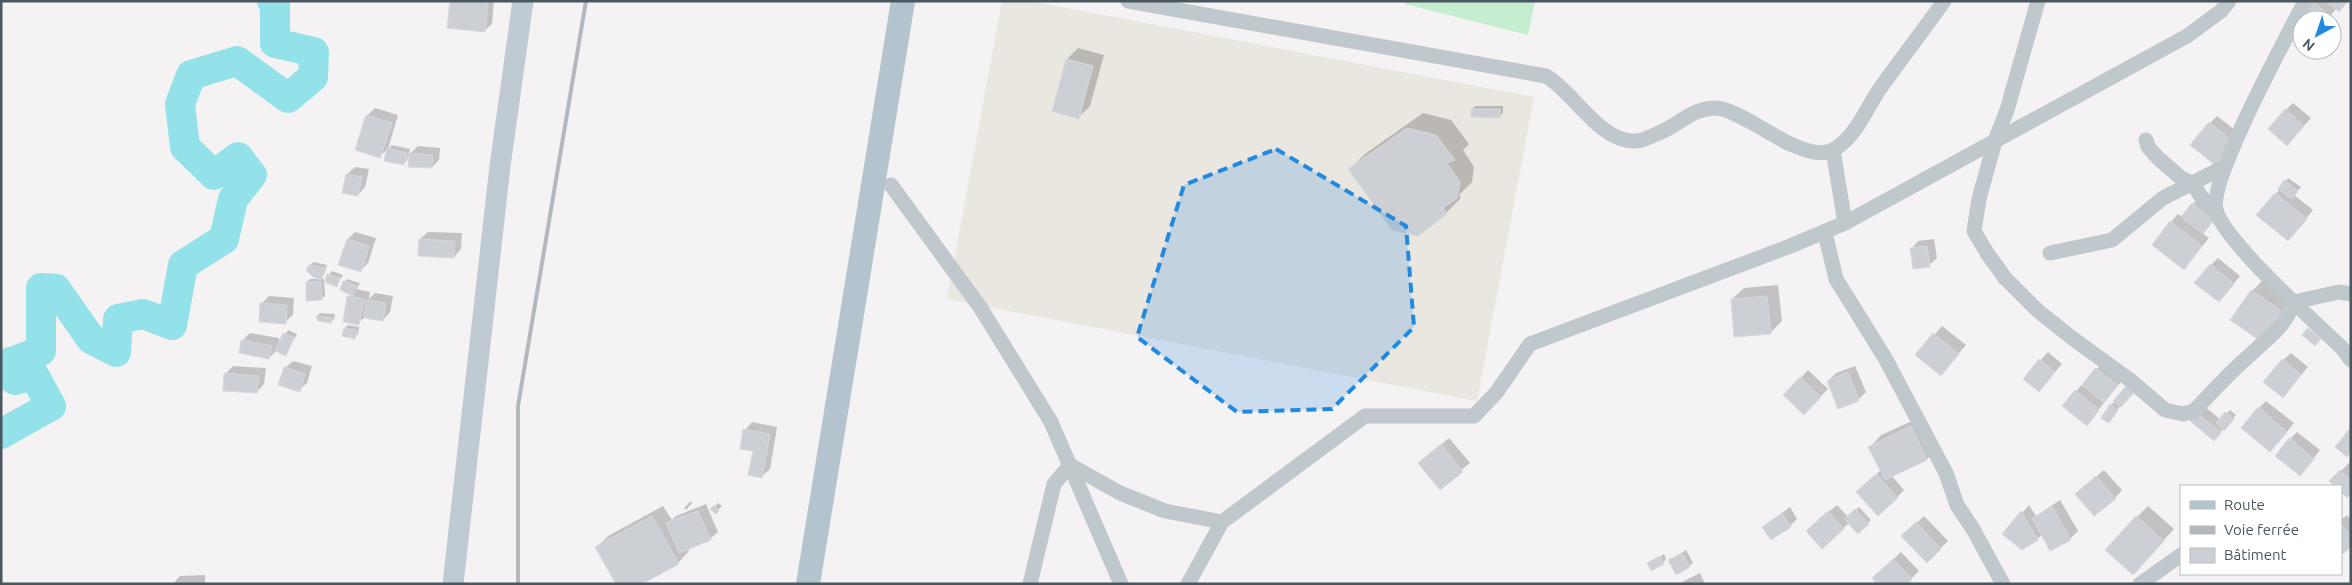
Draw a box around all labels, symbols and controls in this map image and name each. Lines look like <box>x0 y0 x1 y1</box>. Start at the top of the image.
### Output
north arrow <box>2292 10 2342 60</box>
text: N <box>2299 35 2318 54</box>
legend <box>2180 485 2342 575</box>
text: Route <box>2224 496 2265 513</box>
text: Voie ferrée <box>2224 521 2299 538</box>
text: Bâtiment <box>2224 546 2287 563</box>

